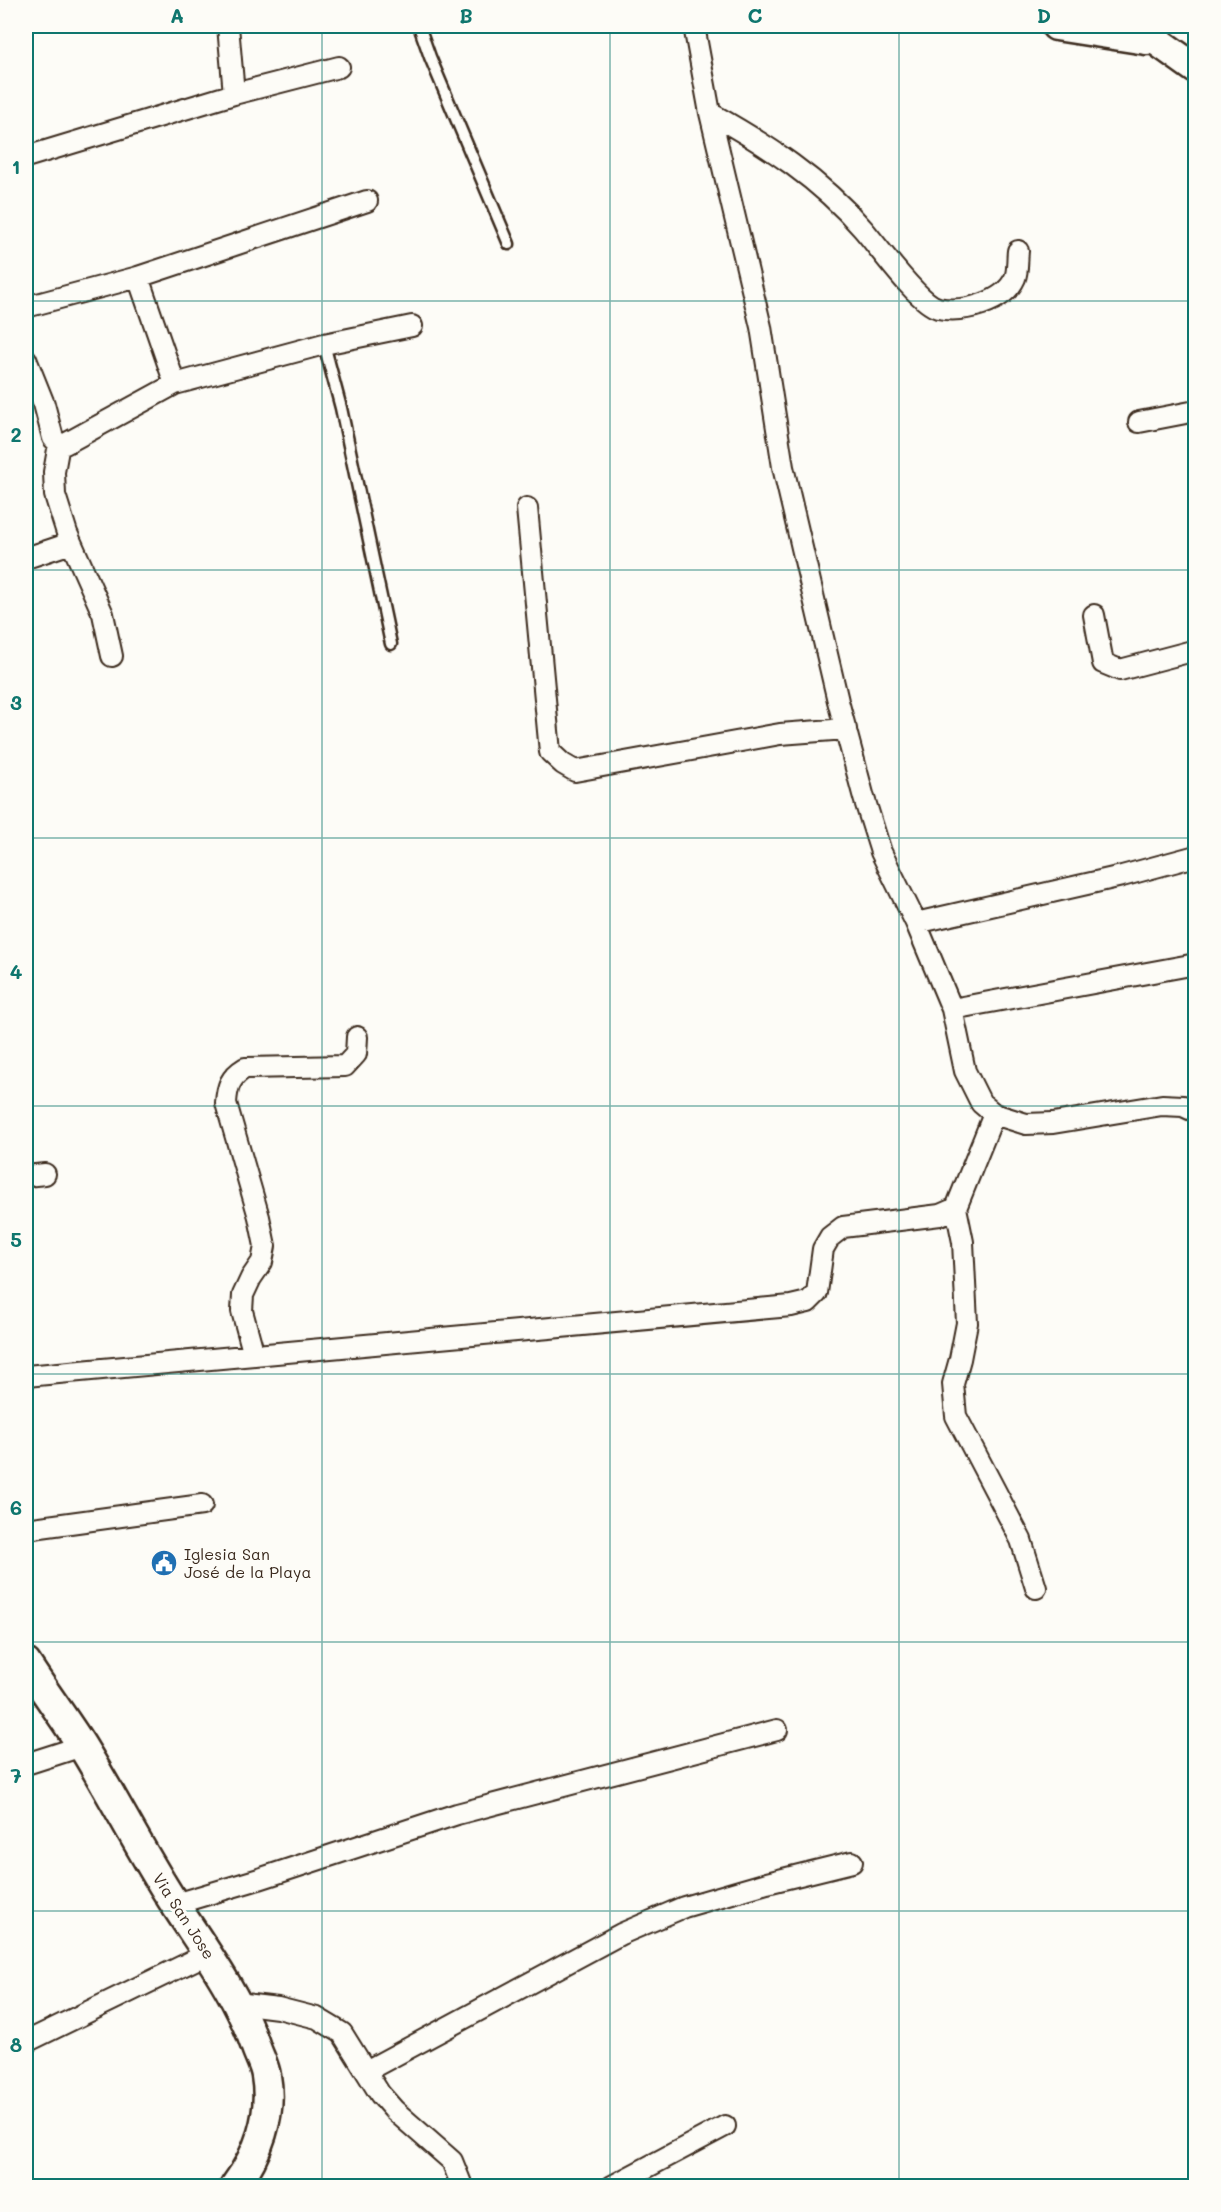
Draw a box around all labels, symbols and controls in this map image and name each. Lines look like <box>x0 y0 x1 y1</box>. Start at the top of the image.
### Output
text: A <box>170 2 184 28</box>
text: B <box>459 2 473 28</box>
text: C <box>748 2 763 28</box>
text: D <box>1037 2 1051 28</box>
text: 1 <box>12 153 20 179</box>
text: 2 <box>10 421 22 447</box>
text: 3 <box>10 689 22 715</box>
text: 4 <box>10 958 23 984</box>
text: 5 <box>10 1226 22 1252</box>
text: 6 <box>10 1494 22 1520</box>
place label: Iglesia San José de la Playa <box>184 1543 311 1582</box>
public building icon: Iglesia San José de la Playa <box>149 1548 179 1578</box>
text: 7 <box>10 1762 22 1788</box>
street label: Via San Jose <box>149 1868 220 1963</box>
text: 8 <box>10 2031 22 2057</box>

